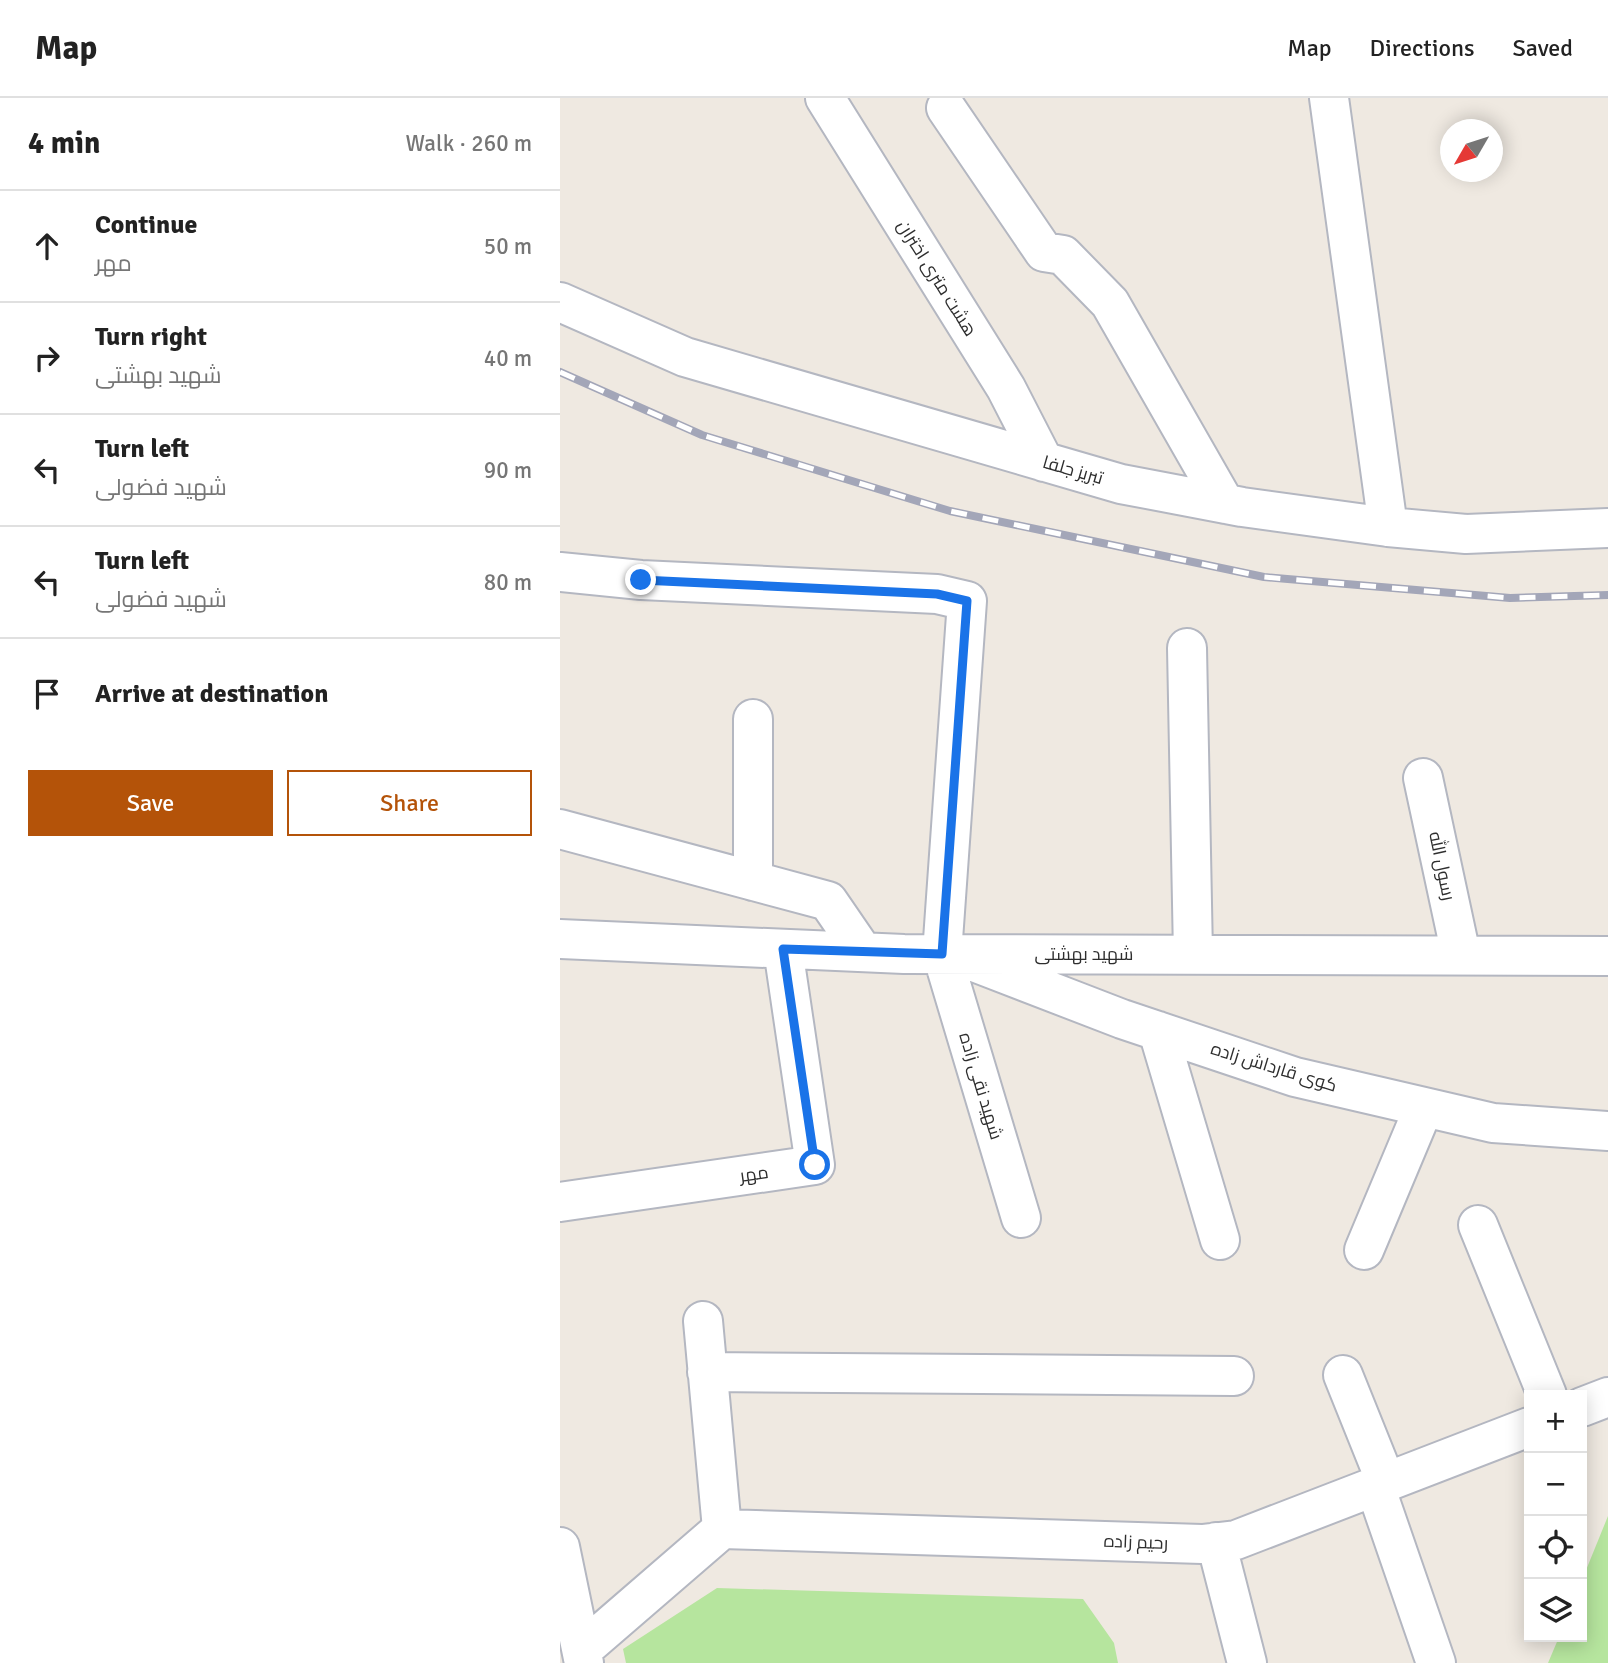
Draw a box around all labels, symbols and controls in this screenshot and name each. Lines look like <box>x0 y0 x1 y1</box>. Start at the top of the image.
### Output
text: Map <box>35 28 97 69</box>
text: Map <box>1287 33 1332 63</box>
text: Directions <box>1370 33 1475 63</box>
text: Saved <box>1513 33 1573 63</box>
north arrow <box>1440 119 1503 182</box>
text: 4 min <box>28 125 100 162</box>
text: Walk · 260 m <box>406 129 532 158</box>
text: Continue <box>95 209 197 241</box>
street label: هشت متری اختران <box>892 216 982 340</box>
icon: ahead <box>28 227 66 265</box>
text: 50 m <box>484 232 532 261</box>
text: مهر <box>95 249 132 278</box>
text: Turn right <box>95 321 207 353</box>
icon: right <box>28 339 66 377</box>
text: 40 m <box>484 344 532 373</box>
text: شهید بهشتی <box>95 361 222 390</box>
text: Turn left <box>95 433 189 465</box>
icon: left <box>28 451 66 489</box>
street label: تبریز جلفا <box>1040 451 1106 489</box>
text: 90 m <box>484 456 532 485</box>
text: شهید فضولی <box>95 473 227 502</box>
text: Turn left <box>95 545 189 577</box>
icon: left <box>28 563 66 601</box>
route end <box>625 564 656 595</box>
text: 80 m <box>484 568 532 597</box>
text: شهید فضولی <box>95 585 227 614</box>
icon: arrive <box>28 675 66 713</box>
text: Arrive at destination <box>95 678 328 710</box>
button: Save <box>28 770 273 836</box>
button: Share <box>287 770 532 836</box>
street label: رسول الله <box>1424 829 1461 902</box>
street label: شهید بهشتی <box>1034 943 1134 965</box>
street label: شهید نقی زاده <box>954 1030 1008 1142</box>
street label: کوی قارداش زاده <box>1208 1037 1340 1097</box>
route start <box>799 1149 830 1180</box>
street label: مهر <box>737 1161 770 1187</box>
map controls <box>1524 1390 1587 1642</box>
button: + <box>1524 1390 1587 1453</box>
button: − <box>1524 1453 1587 1516</box>
button: locate <box>1524 1516 1587 1579</box>
street label: رحیم زاده <box>1103 1530 1169 1555</box>
button: layers <box>1524 1579 1587 1642</box>

